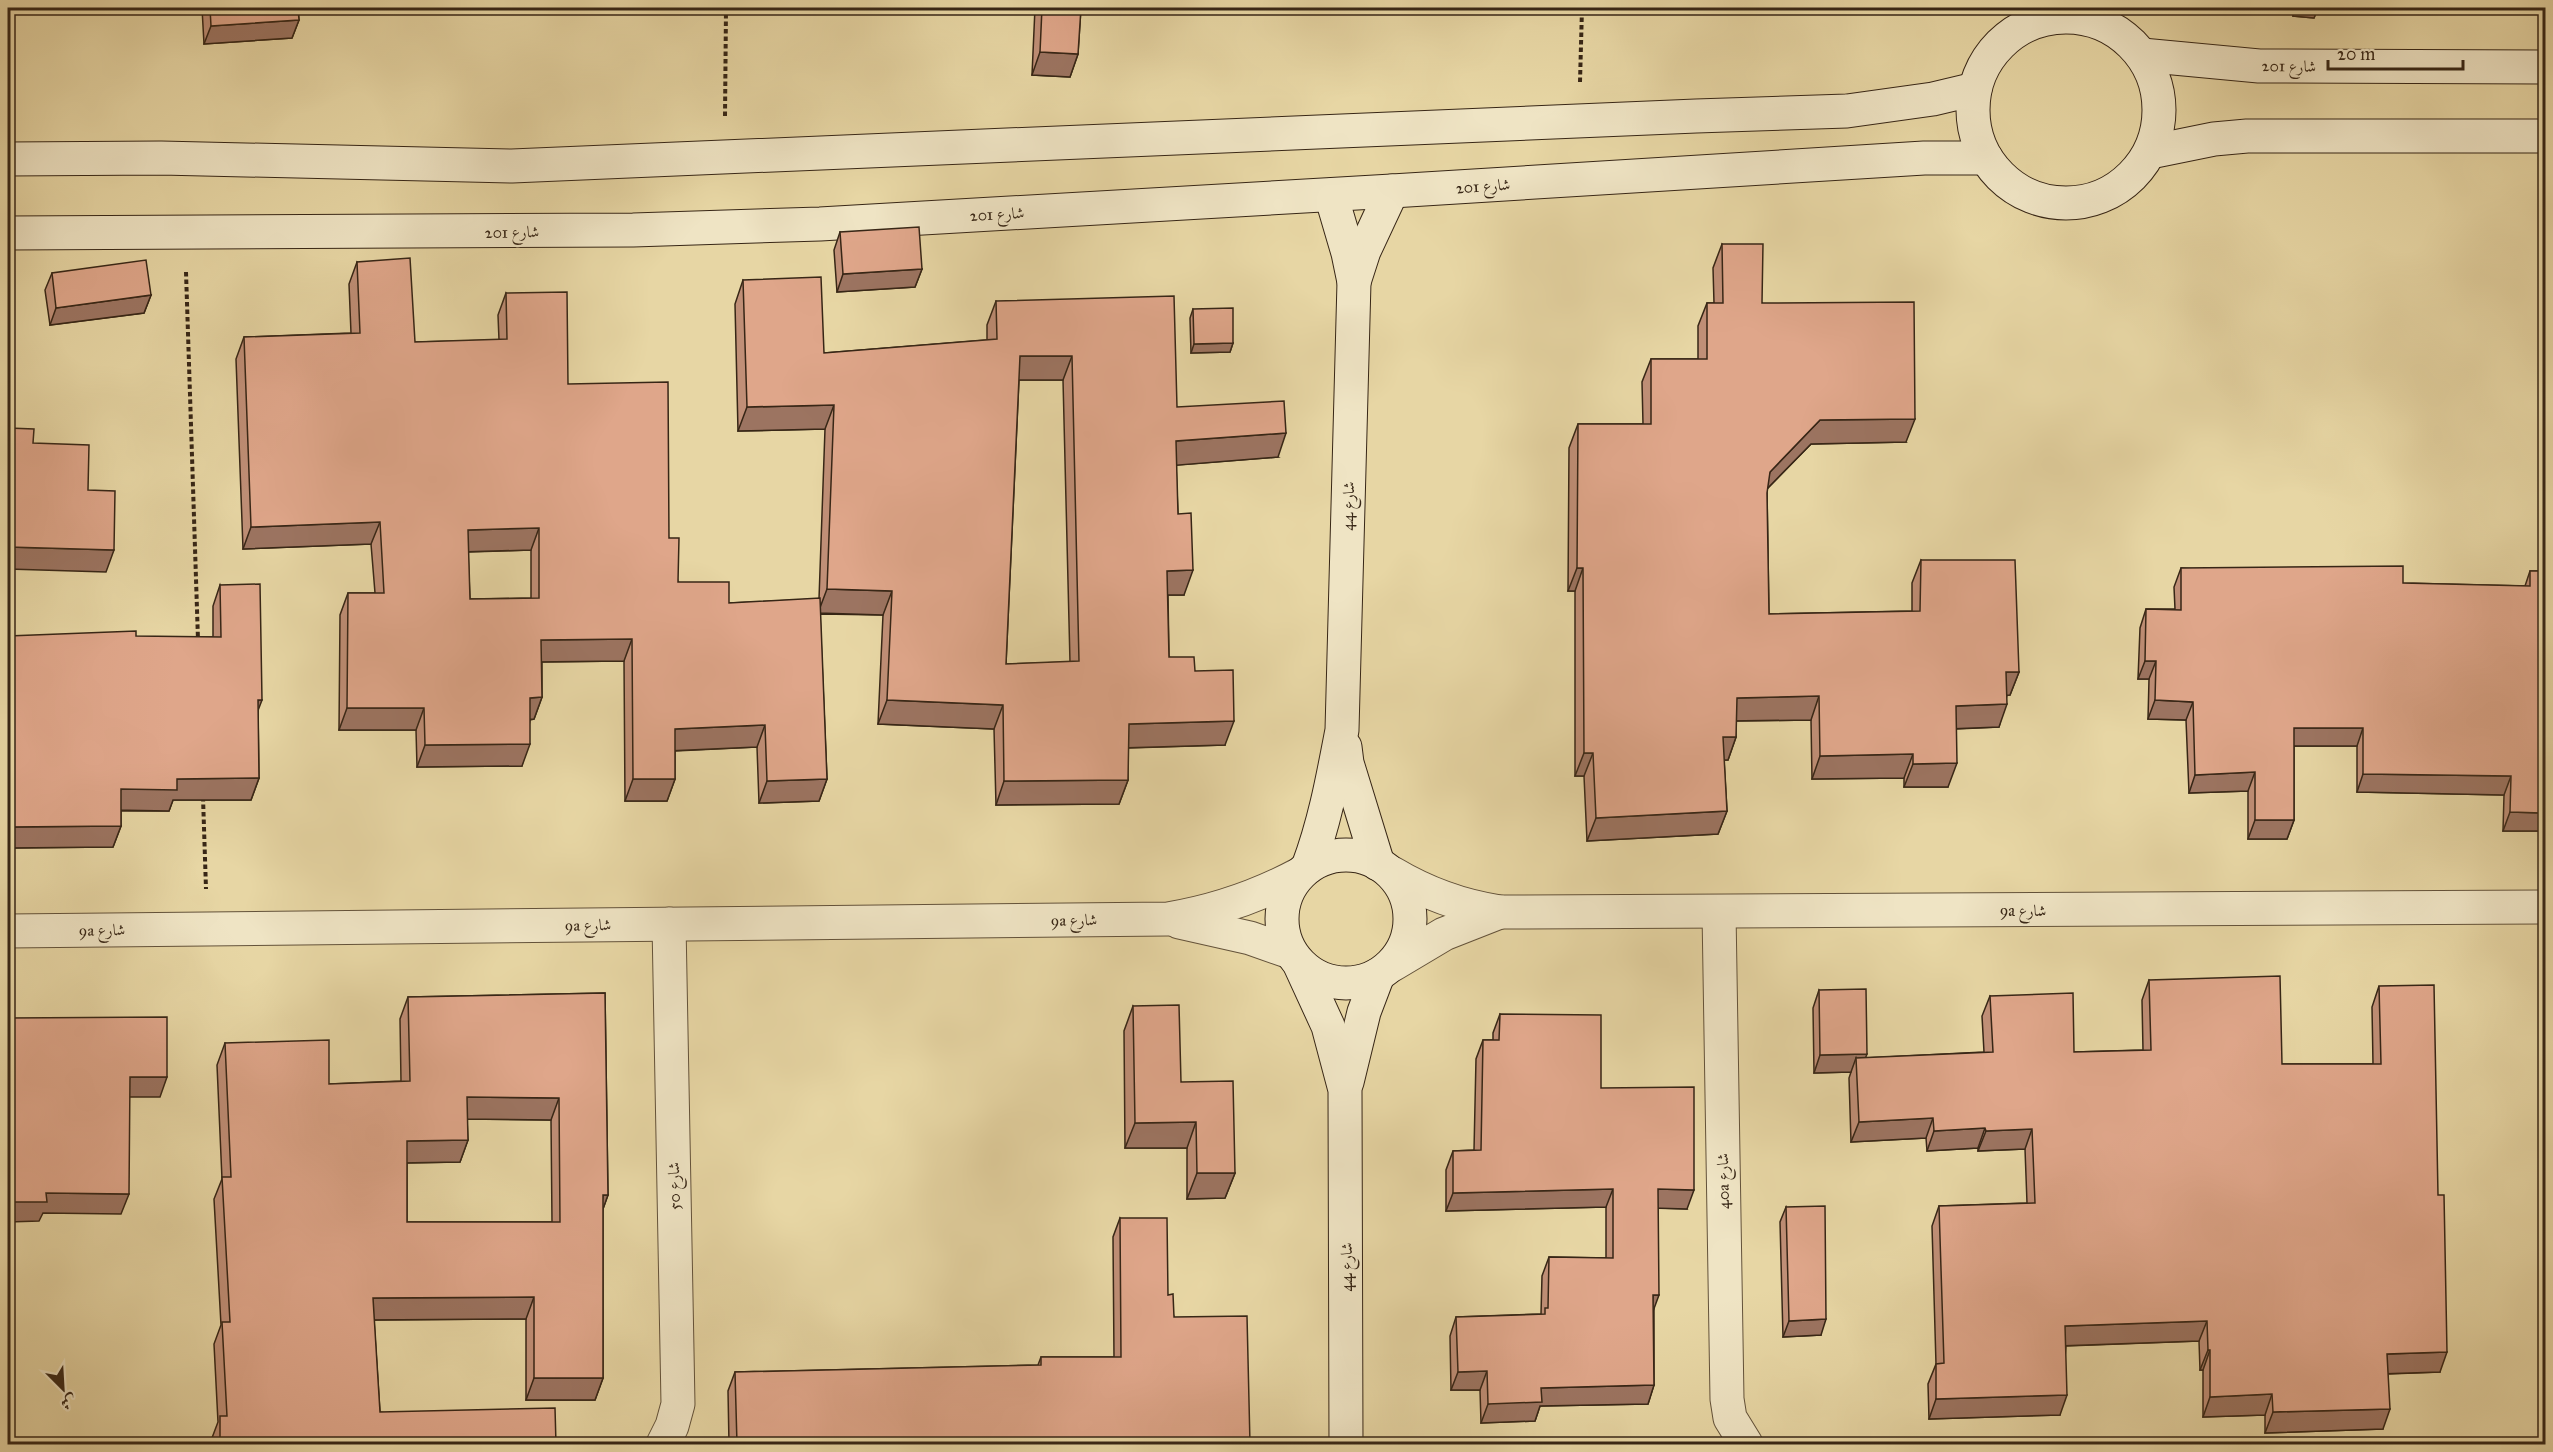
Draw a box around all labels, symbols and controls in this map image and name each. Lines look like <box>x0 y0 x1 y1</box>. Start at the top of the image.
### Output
scale bar <box>2328 33 2463 71</box>
text: 20 m <box>2337 43 2375 65</box>
street label: شارع 201 <box>2261 56 2316 80</box>
street label: شارع 201 <box>1455 175 1511 201</box>
street label: شارع 201 <box>969 203 1025 229</box>
street label: شارع 201 <box>485 222 540 246</box>
street label: شارع 44 <box>1338 481 1362 531</box>
street label: 9a شارع <box>2000 901 2046 924</box>
street label: 9a شارع <box>1051 910 1098 934</box>
street label: 9a شارع <box>565 915 612 939</box>
street label: 9a شارع <box>79 920 126 944</box>
street label: 40a شارع <box>1713 1153 1737 1209</box>
street label: شارع 50 <box>664 1162 688 1210</box>
street label: شارع 44 <box>1337 1242 1360 1292</box>
north arrow <box>33 1359 93 1419</box>
text: ش <box>58 1390 80 1414</box>

